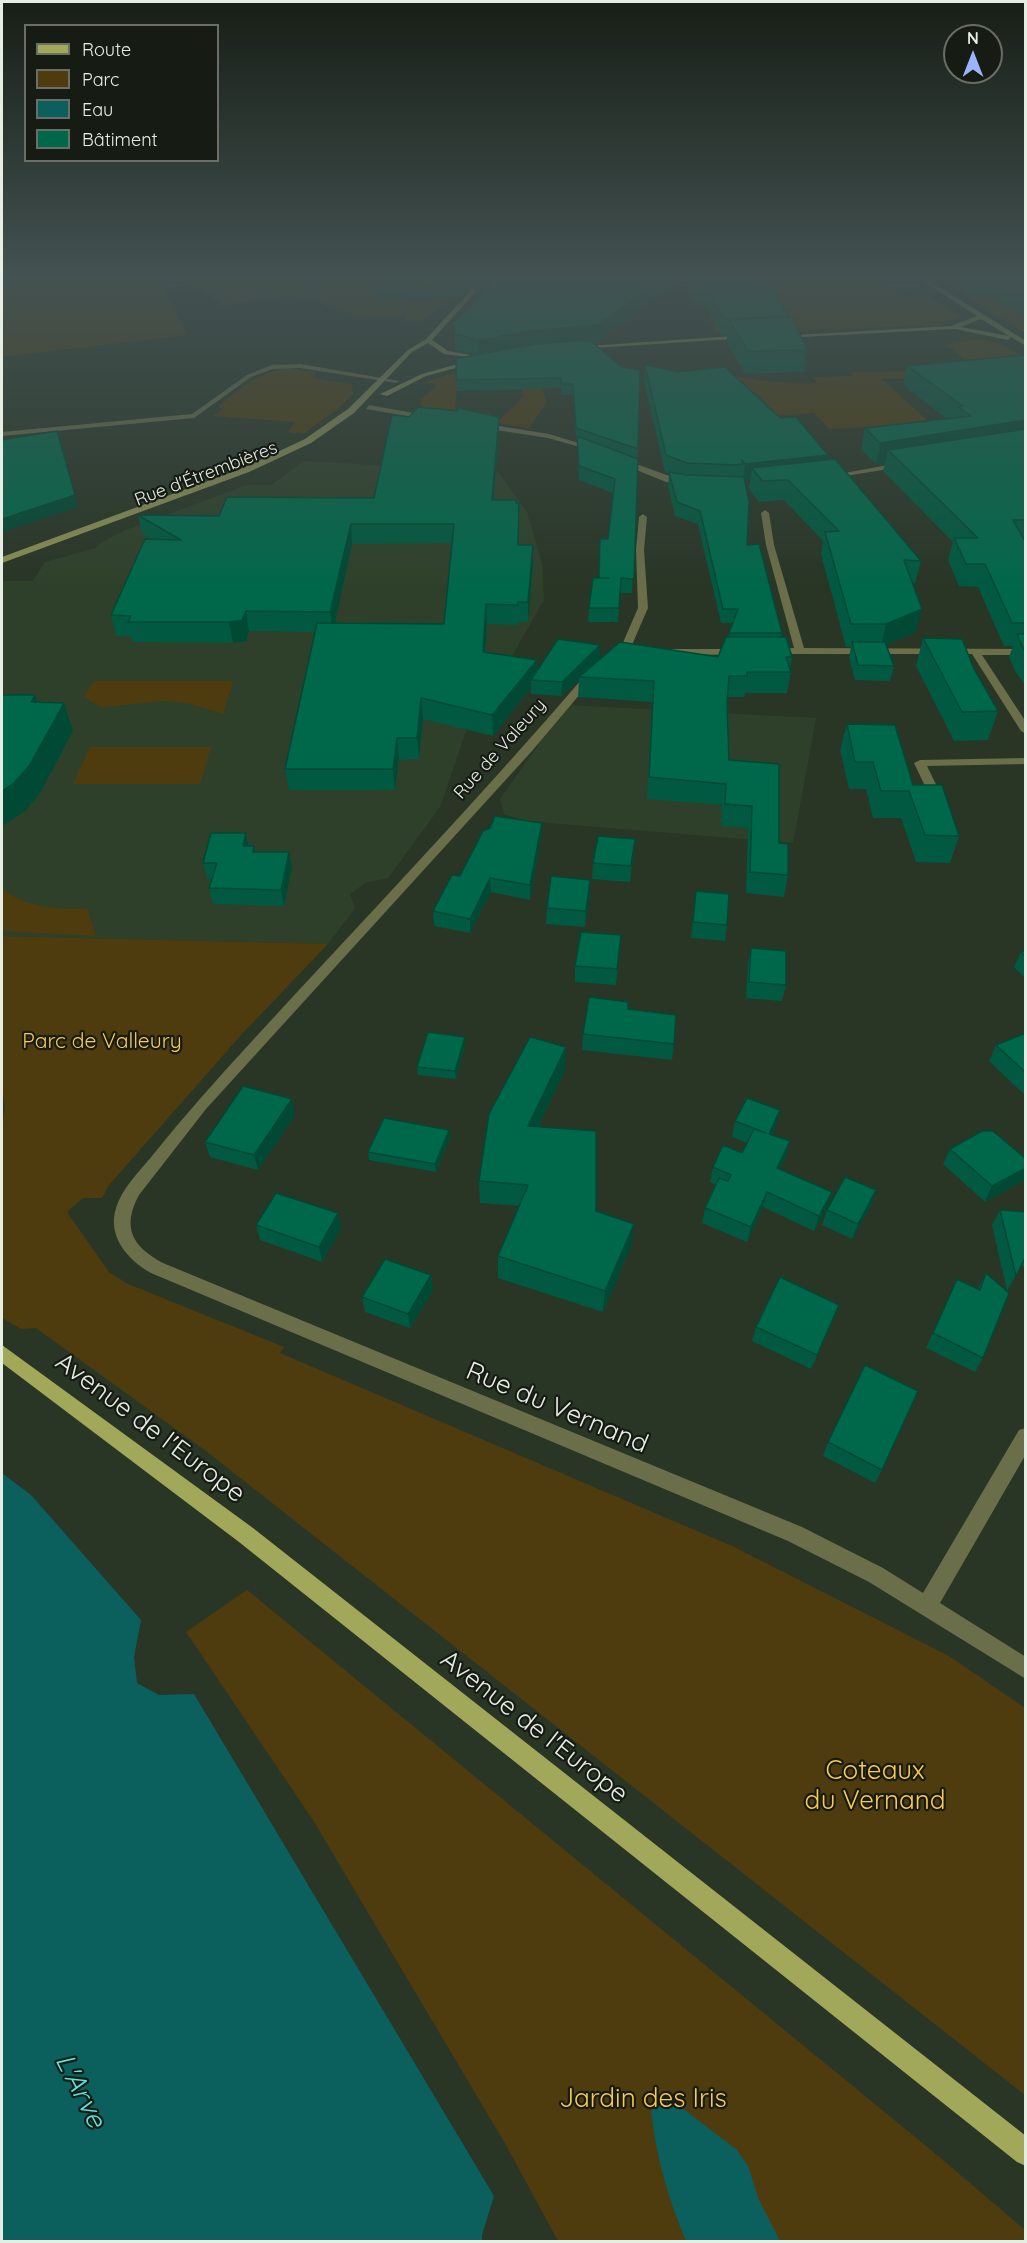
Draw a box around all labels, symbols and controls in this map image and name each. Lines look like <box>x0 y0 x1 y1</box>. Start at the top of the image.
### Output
legend <box>24 24 219 162</box>
north arrow <box>943 24 1003 84</box>
text: N <box>967 28 979 48</box>
text: Route <box>82 38 131 61</box>
text: Parc <box>82 68 119 91</box>
text: Eau <box>82 98 113 121</box>
text: Bâtiment <box>82 128 158 151</box>
street label: Rue d'Étrembières <box>132 437 280 511</box>
street label: Rue de Valeury <box>449 694 551 804</box>
park label: Parc de Valleury <box>22 1029 182 1055</box>
street label: Avenue de l'Europe <box>49 1346 251 1510</box>
street label: Rue du Vernand <box>461 1356 653 1460</box>
street label: Avenue de l'Europe <box>434 1644 634 1810</box>
park label: Coteaux du Vernand <box>804 1755 946 1816</box>
water label: L'Arve <box>48 2049 112 2133</box>
park label: Jardin des Iris <box>559 2083 727 2115</box>

